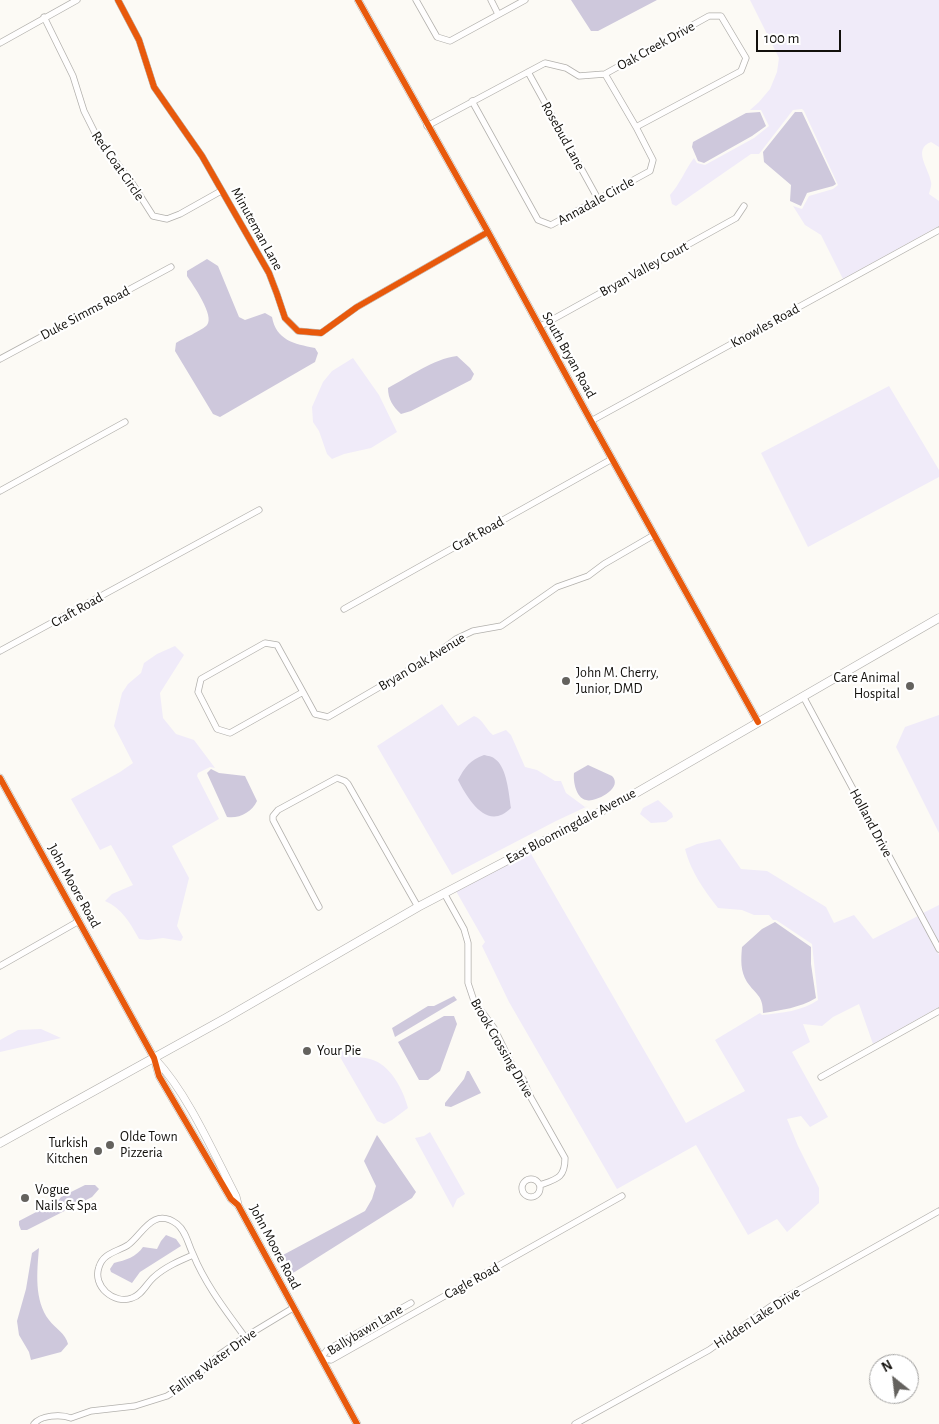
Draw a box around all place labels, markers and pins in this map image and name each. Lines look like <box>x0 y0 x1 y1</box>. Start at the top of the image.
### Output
place label: John M. Cherry, Junior, DMD <box>576 665 659 698</box>
place label: Care Animal Hospital <box>833 670 900 702</box>
marker: John M. Cherry, Junior, DMD <box>560 675 572 687</box>
marker: Care Animal Hospital <box>904 680 916 692</box>
place label: Your Pie <box>317 1043 361 1059</box>
marker: Your Pie <box>301 1045 313 1057</box>
place label: Olde Town Pizzeria <box>120 1129 178 1162</box>
place label: Turkish Kitchen <box>46 1135 88 1168</box>
marker: Olde Town Pizzeria <box>104 1139 116 1151</box>
marker: Turkish Kitchen <box>92 1145 104 1157</box>
place label: Vogue Nails & Spa <box>35 1182 97 1214</box>
marker: Vogue Nails & Spa <box>19 1192 31 1204</box>

